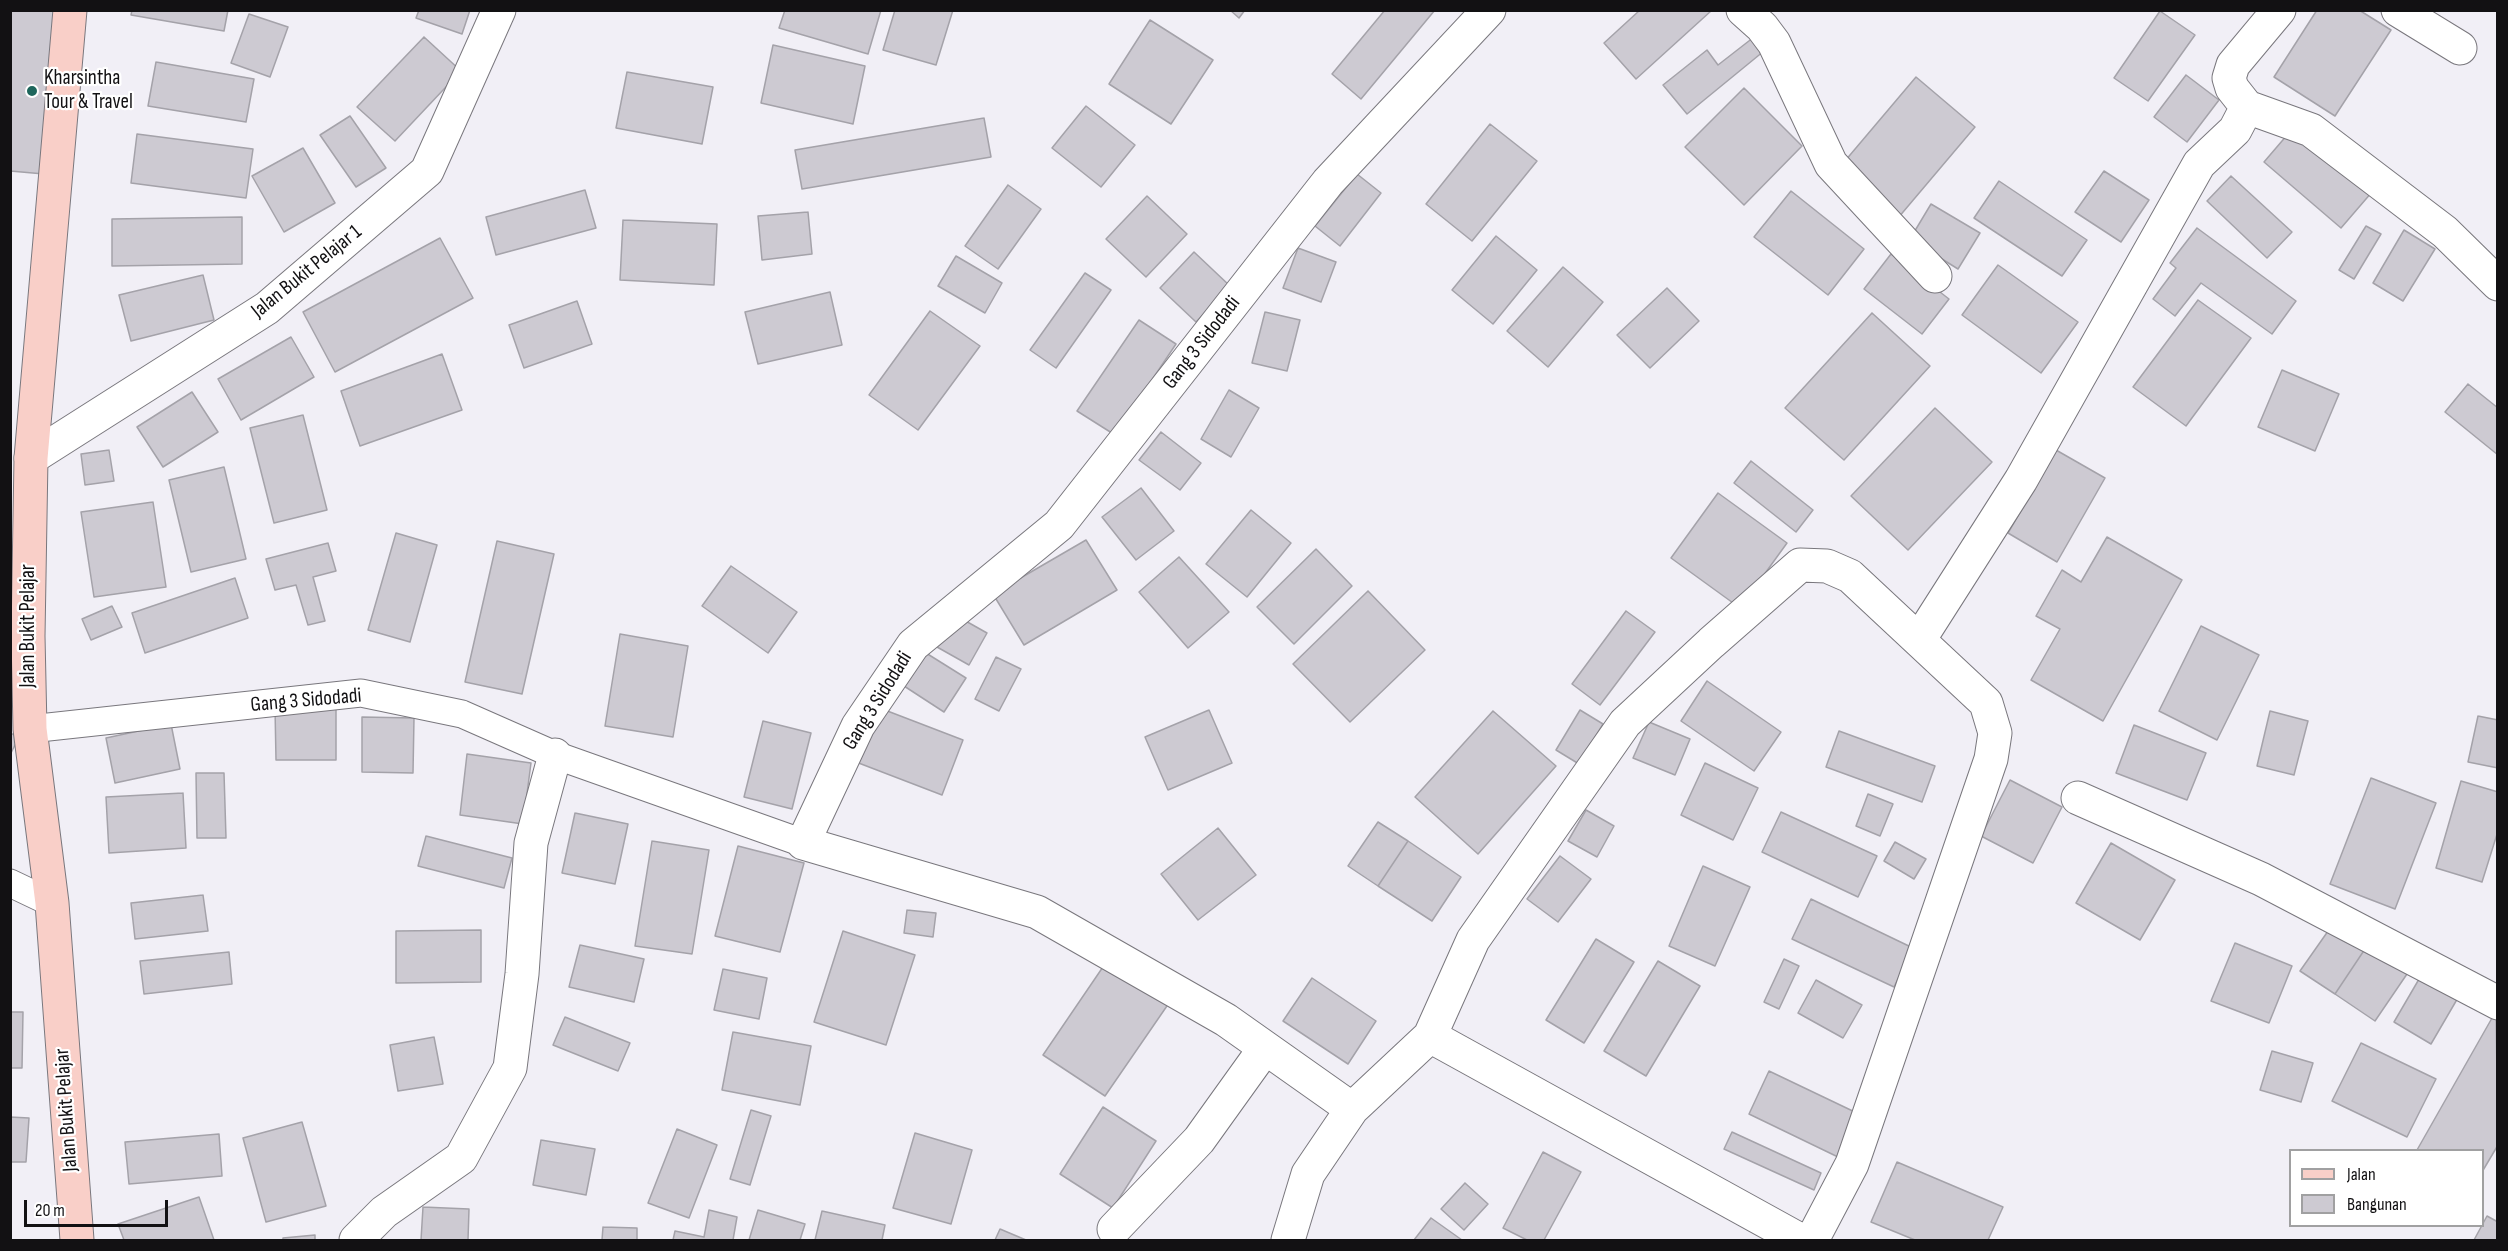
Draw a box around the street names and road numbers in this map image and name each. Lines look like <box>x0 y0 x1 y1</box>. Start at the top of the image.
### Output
street label: Jalan Bukit Pelajar 1 <box>247 220 367 324</box>
street label: Gang 3 Sidodadi <box>1158 291 1246 395</box>
street label: Jalan Bukit Pelajar <box>16 564 42 688</box>
street label: Gang 3 Sidodadi <box>838 647 918 755</box>
street label: Gang 3 Sidodadi <box>250 684 362 718</box>
street label: Jalan Bukit Pelajar <box>50 1047 84 1173</box>

